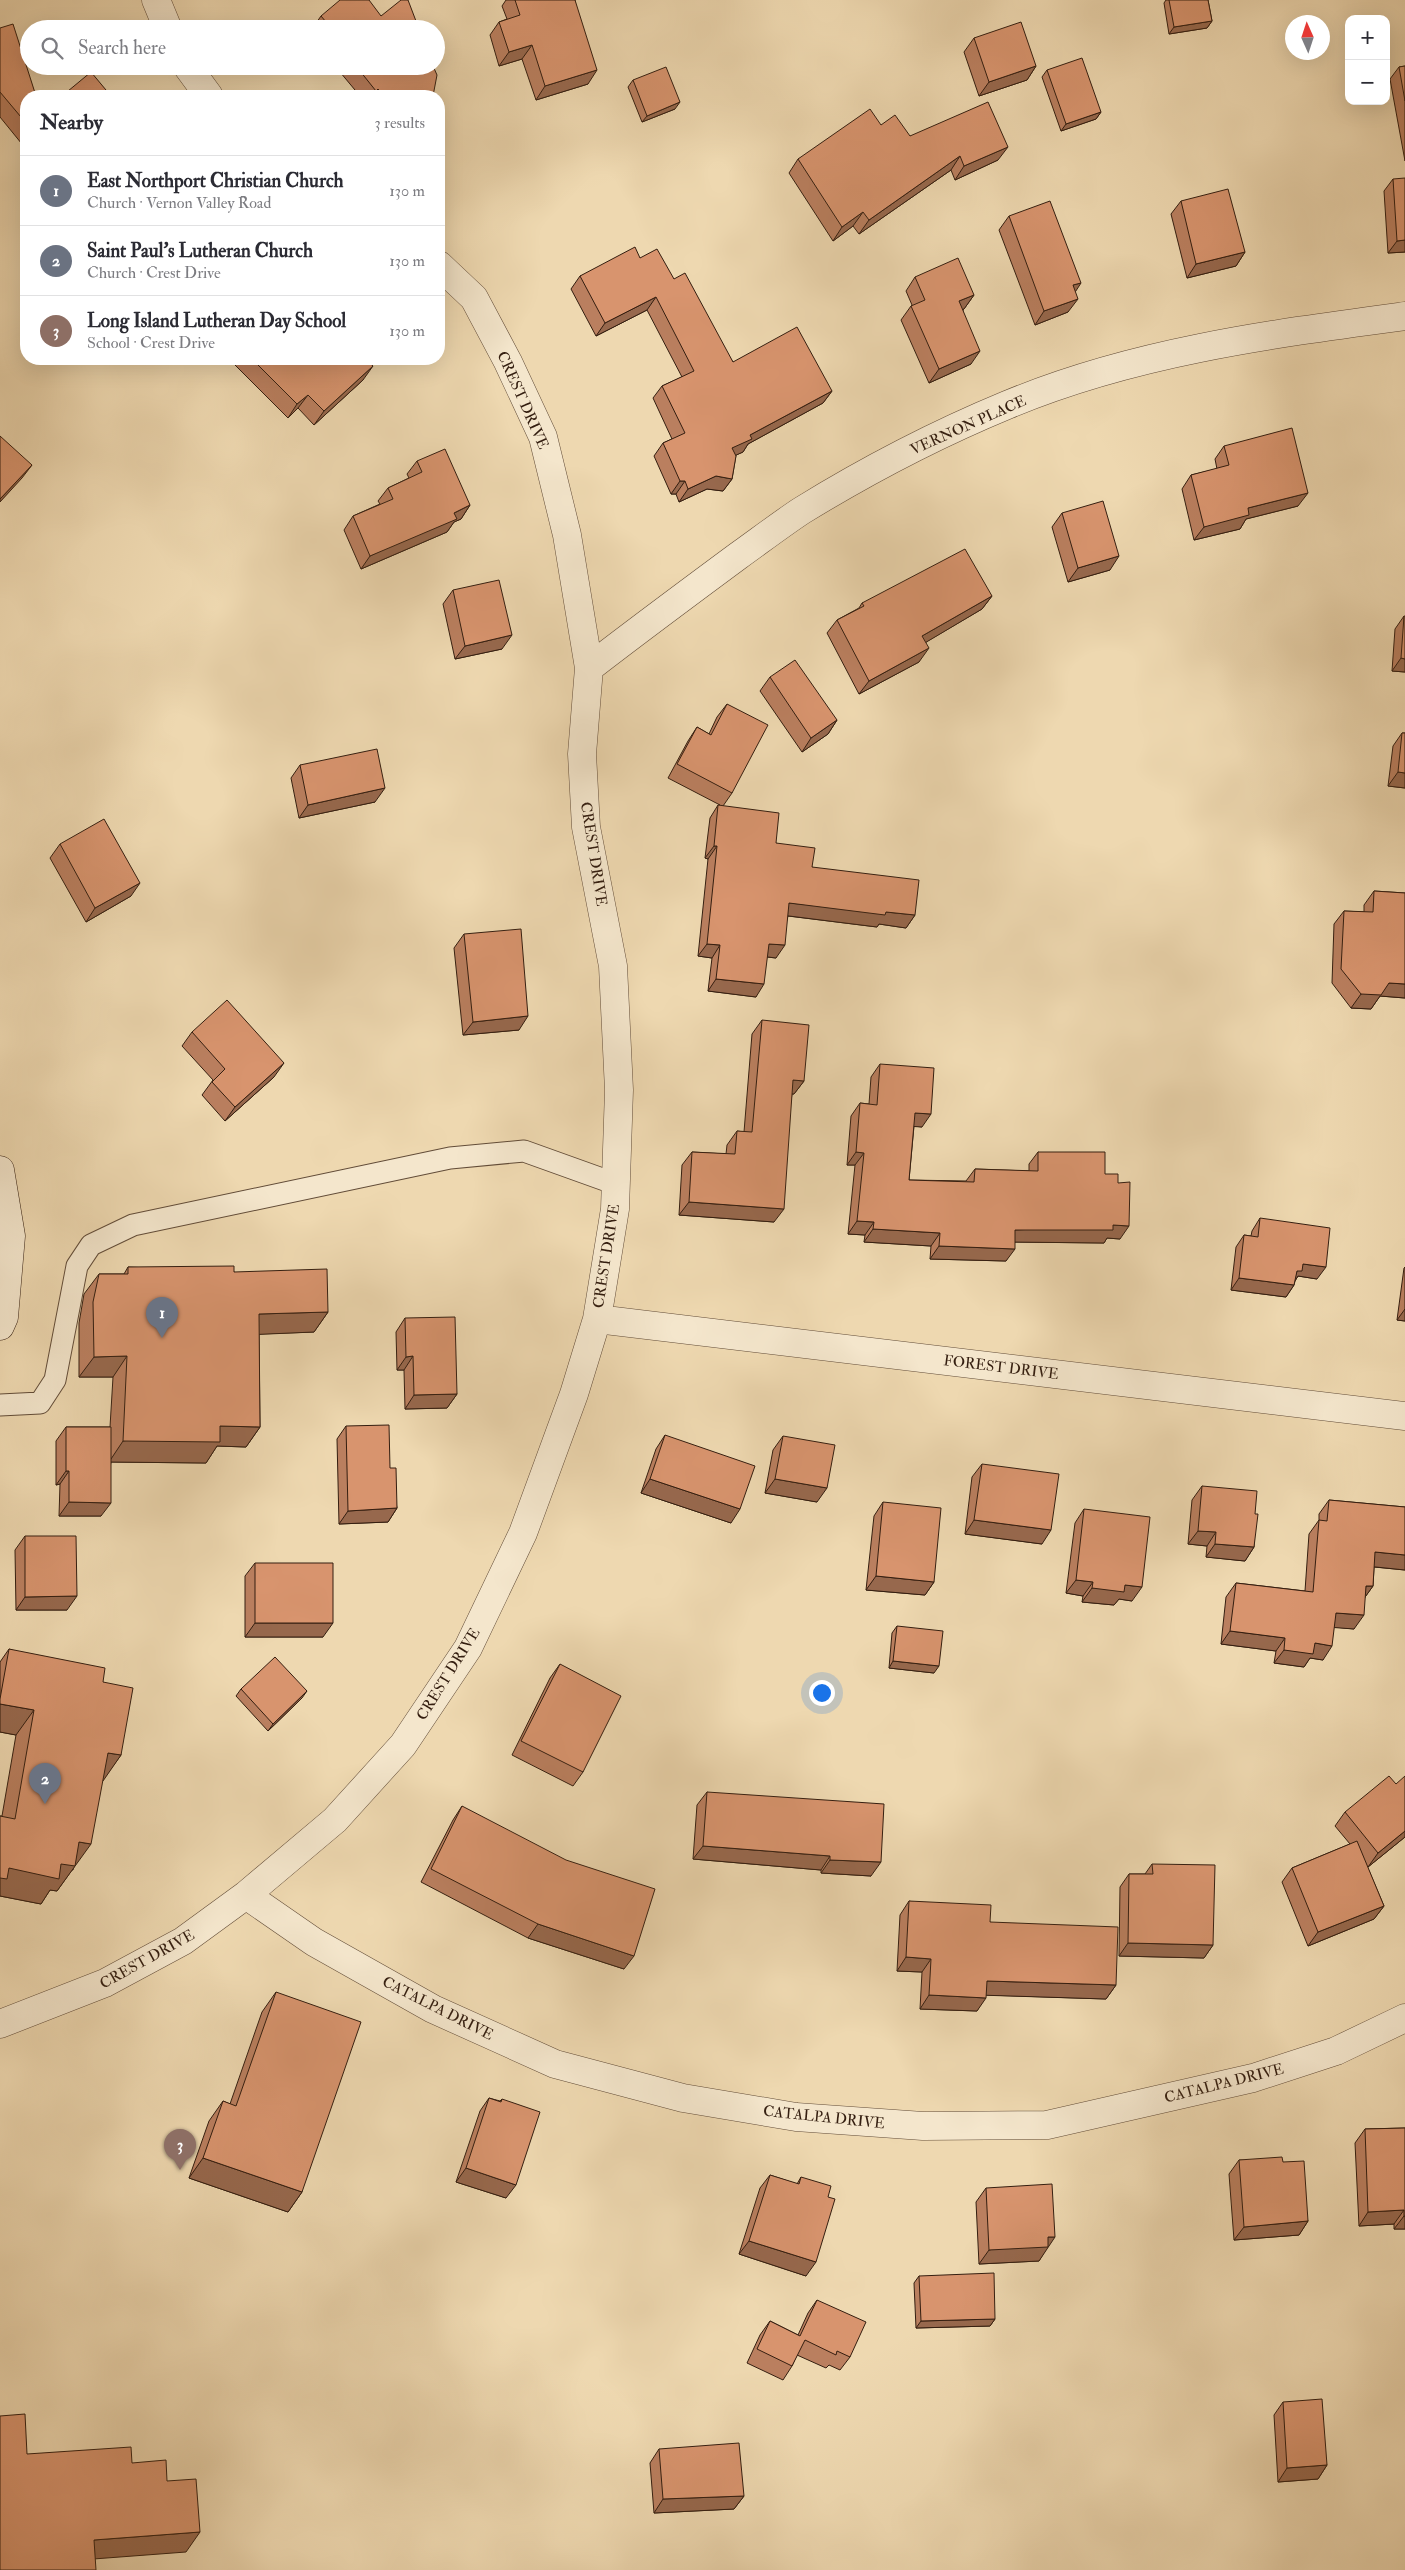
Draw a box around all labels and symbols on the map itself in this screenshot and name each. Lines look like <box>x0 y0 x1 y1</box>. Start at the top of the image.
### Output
north arrow <box>1285 15 1330 60</box>
street label: CREST DRIVE <box>492 348 553 452</box>
street label: VERNON PLACE <box>907 391 1029 460</box>
street label: CREST DRIVE <box>576 801 611 908</box>
street label: CREST DRIVE <box>589 1202 624 1310</box>
pin: 1 <box>146 1297 178 1338</box>
street label: FOREST DRIVE <box>942 1351 1060 1384</box>
street label: CREST DRIVE <box>412 1624 485 1724</box>
your location <box>809 1680 835 1706</box>
pin: 2 <box>29 1763 61 1804</box>
street label: CREST DRIVE <box>97 1925 198 1993</box>
street label: CATALPA DRIVE <box>379 1972 497 2045</box>
street label: CATALPA DRIVE <box>1162 2059 1286 2107</box>
street label: CATALPA DRIVE <box>762 2102 886 2133</box>
pin: 3 <box>164 2129 196 2170</box>

